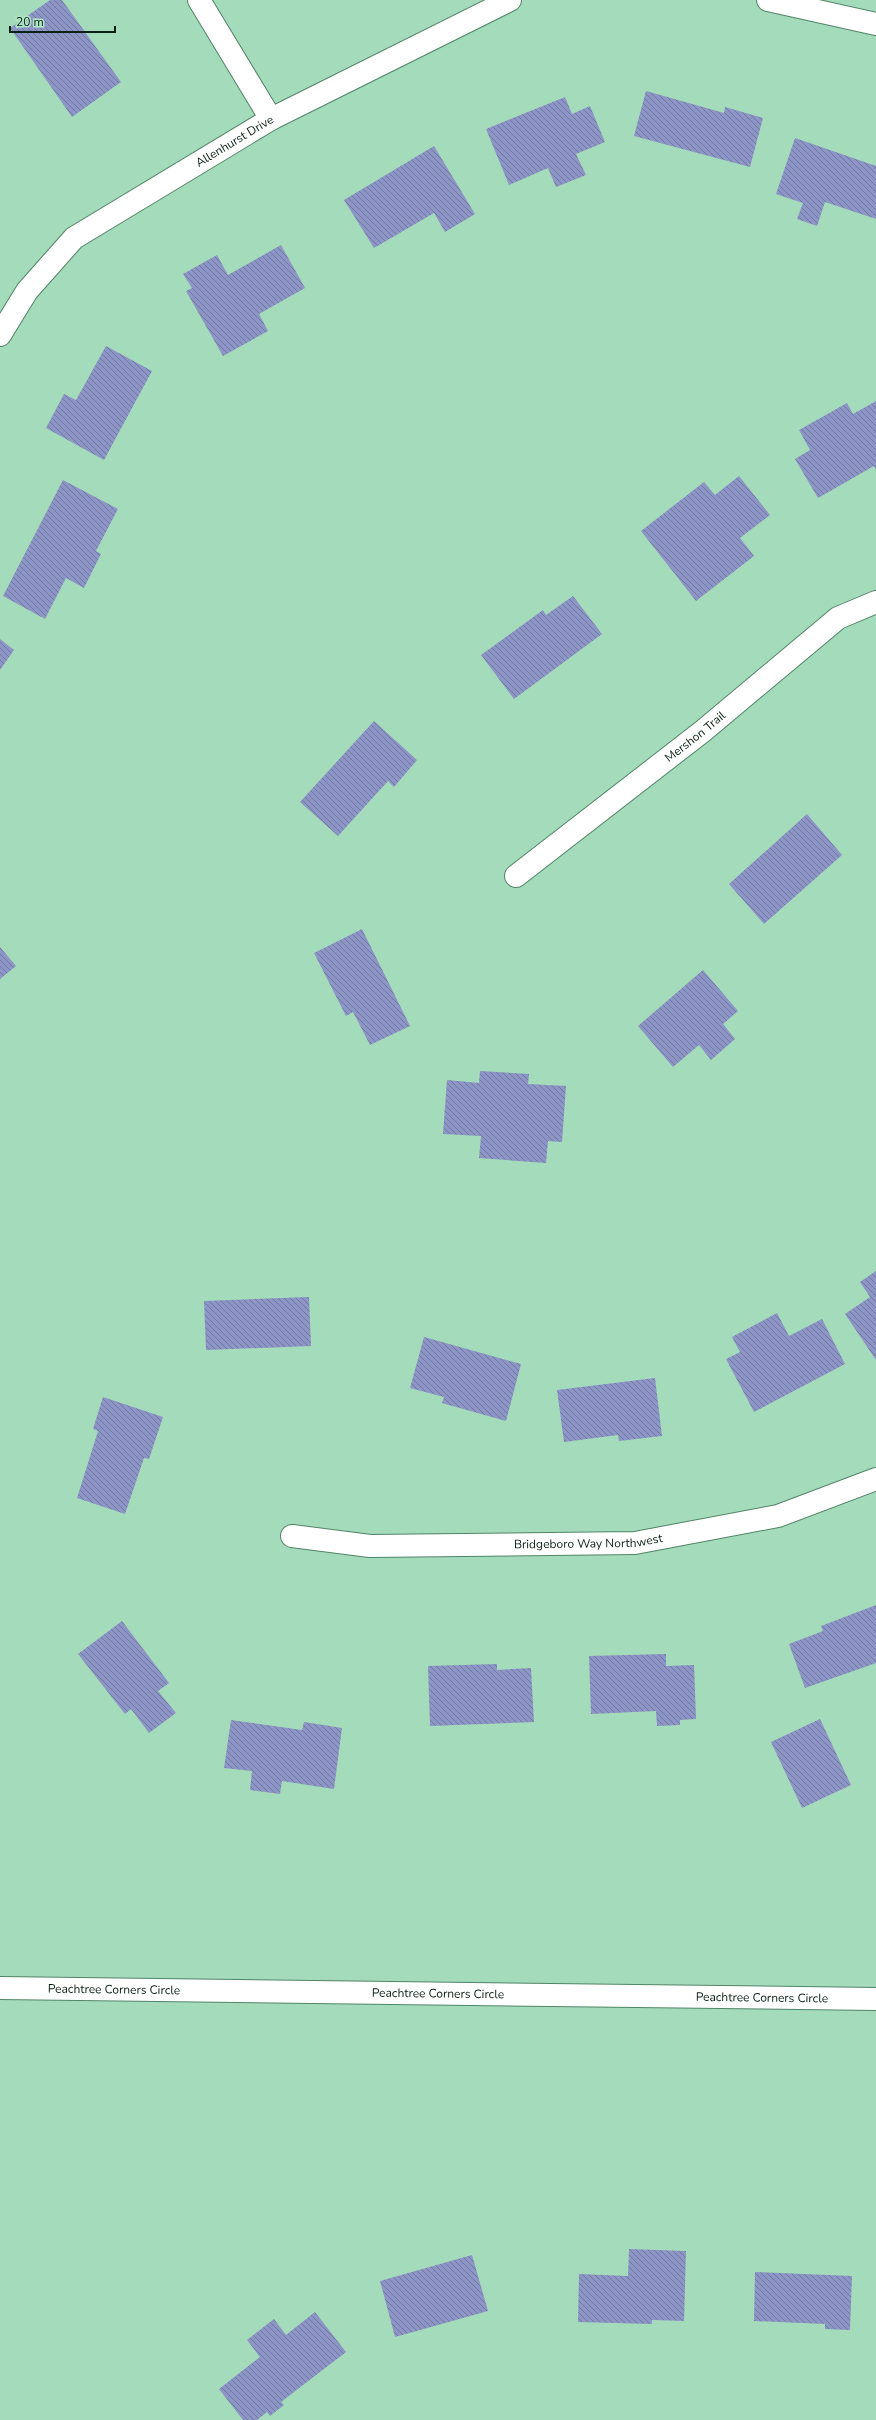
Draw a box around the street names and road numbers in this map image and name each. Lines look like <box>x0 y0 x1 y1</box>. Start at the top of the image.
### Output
street label: Allenhurst Drive <box>193 111 276 171</box>
street label: Mershon Trail <box>661 707 729 766</box>
street label: Bridgeboro Way Northwest <box>514 1530 665 1552</box>
street label: Peachtree Corners Circle <box>48 1981 180 1998</box>
street label: Peachtree Corners Circle <box>372 1985 504 2002</box>
street label: Peachtree Corners Circle <box>696 1989 828 2006</box>

